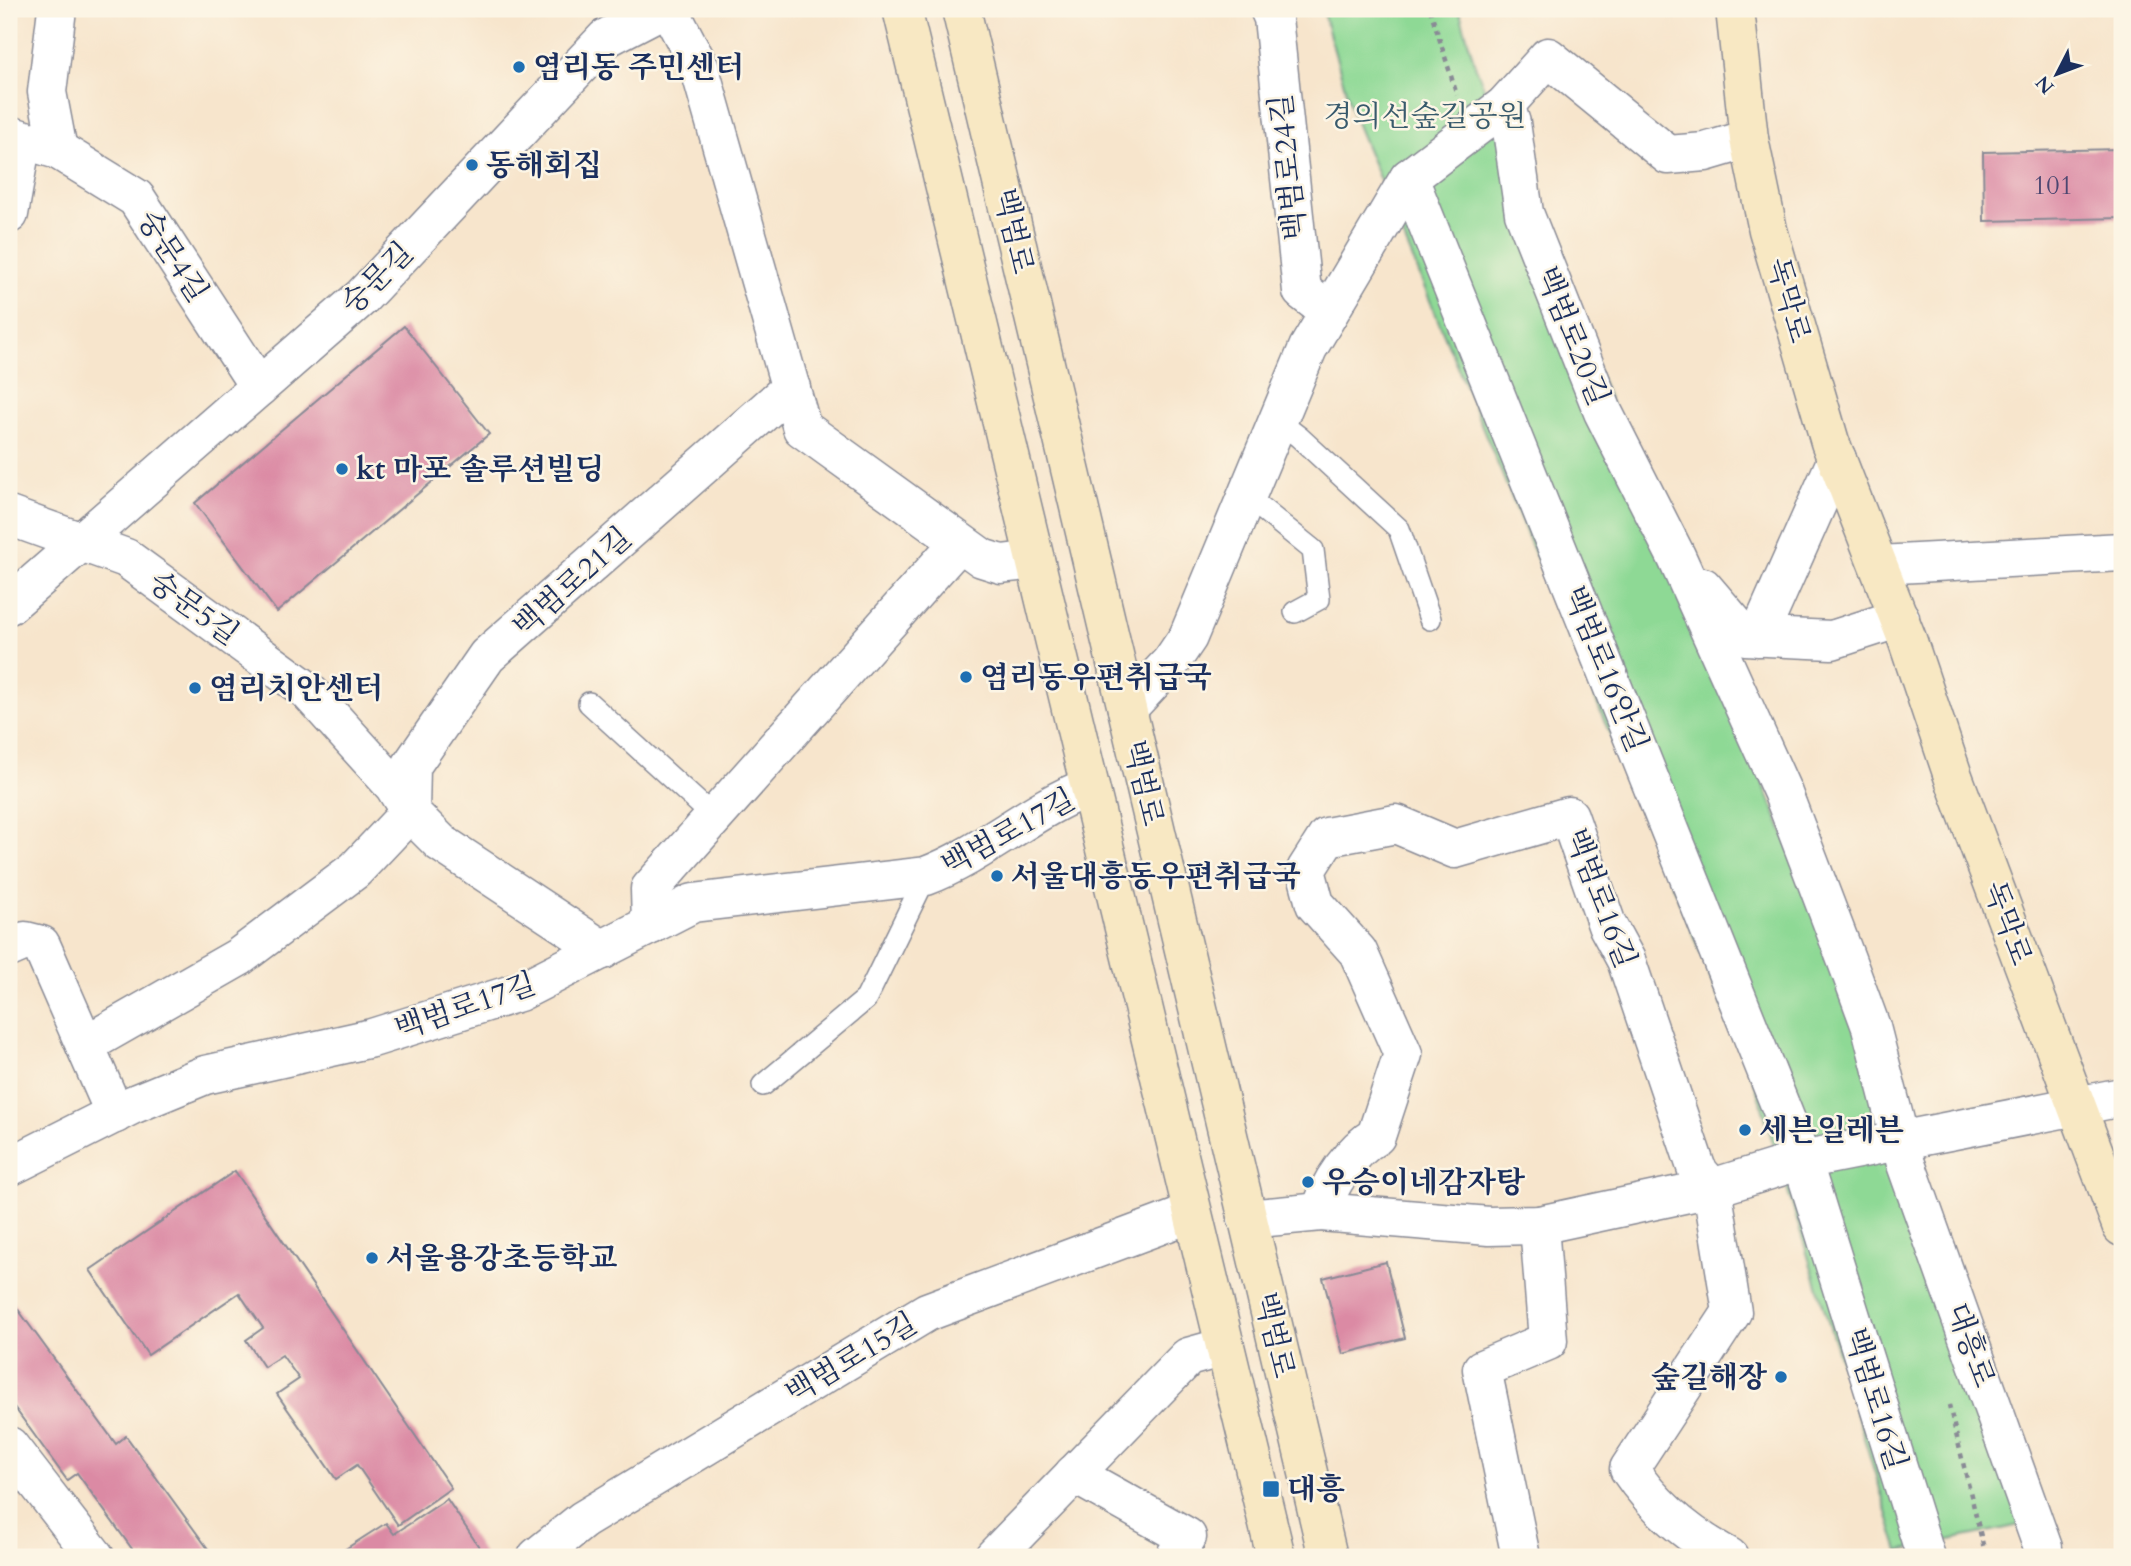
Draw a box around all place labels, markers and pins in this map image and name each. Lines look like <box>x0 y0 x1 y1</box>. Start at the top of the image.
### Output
place label: 염리동 주민센터 <box>533 47 744 88</box>
marker: 염리동 주민센터 <box>511 59 527 75</box>
place label: 동해회집 <box>486 145 602 186</box>
marker: 동해회집 <box>464 157 480 173</box>
place label: kt 마포 솔루션빌딩 <box>356 449 604 490</box>
marker: kt 마포 솔루션빌딩 <box>334 461 350 477</box>
place label: 염리동우편취급국 <box>980 657 1212 698</box>
place label: 염리치안센터 <box>209 668 383 709</box>
marker: 염리동우편취급국 <box>958 669 974 685</box>
marker: 염리치안센터 <box>187 680 203 696</box>
place label: 서울대흥동우편취급국 <box>1011 856 1301 897</box>
marker: 서울대흥동우편취급국 <box>989 868 1005 884</box>
place label: 세븐일레븐 <box>1759 1110 1904 1151</box>
marker: 세븐일레븐 <box>1737 1122 1753 1138</box>
place label: 우승이네감자탕 <box>1322 1162 1525 1203</box>
marker: 우승이네감자탕 <box>1300 1174 1316 1190</box>
place label: 서울용강초등학교 <box>386 1238 618 1279</box>
marker: 서울용강초등학교 <box>364 1250 380 1266</box>
place label: 숲길해장 <box>1651 1357 1767 1398</box>
marker: 숲길해장 <box>1773 1369 1789 1385</box>
place label: 대흥 <box>1287 1469 1345 1510</box>
marker: 대흥 <box>1261 1479 1281 1499</box>

